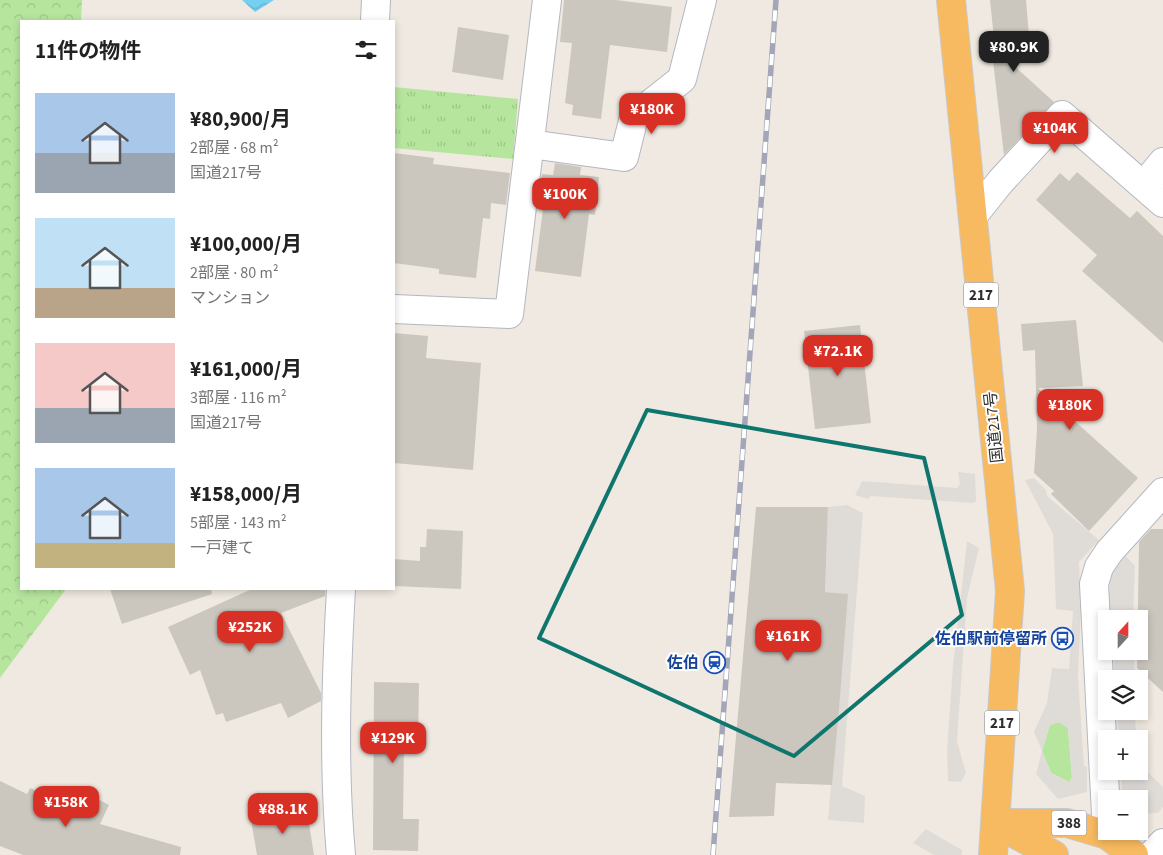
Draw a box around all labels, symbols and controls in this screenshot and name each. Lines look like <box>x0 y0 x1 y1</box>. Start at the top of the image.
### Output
pin: ¥80.9K <box>973 30 1055 73</box>
text: 11件の物件 <box>35 36 141 66</box>
icon: filters <box>352 36 380 64</box>
text: ¥80.9K <box>990 36 1038 58</box>
pin: ¥180K <box>617 92 687 135</box>
text: ¥180K <box>630 98 674 120</box>
text: ¥80,900/月 <box>190 104 291 134</box>
pin: ¥104K <box>1020 112 1090 154</box>
icon: home <box>75 113 135 173</box>
text: ¥104K <box>1033 117 1077 139</box>
text: 2部屋 · 68 m² <box>190 137 279 159</box>
text: 国道217号 <box>190 162 262 184</box>
pin: ¥100K <box>530 178 600 220</box>
text: ¥100K <box>543 183 587 205</box>
text: ¥100,000/月 <box>190 229 302 259</box>
icon: home <box>75 238 135 298</box>
text: 2部屋 · 80 m² <box>190 262 279 284</box>
road number: 217 <box>964 282 998 308</box>
text: マンション <box>190 287 270 309</box>
pin: ¥72.1K <box>797 334 879 377</box>
text: ¥72.1K <box>814 340 862 362</box>
text: ¥161,000/月 <box>190 354 302 384</box>
icon: home <box>75 363 135 423</box>
text: 3部屋 · 116 m² <box>190 387 287 409</box>
pin: ¥180K <box>1035 388 1105 431</box>
street label: 国道217号 <box>979 390 1009 464</box>
text: ¥180K <box>1048 394 1092 416</box>
text: 国道217号 <box>190 412 262 434</box>
text: ¥158,000/月 <box>190 479 302 509</box>
icon: home <box>75 488 135 548</box>
text: 5部屋 · 143 m² <box>190 512 287 534</box>
text: 一戸建て <box>190 537 254 559</box>
pin: ¥252K <box>215 610 285 653</box>
north arrow <box>1098 610 1148 660</box>
map controls <box>1098 610 1148 840</box>
text: ¥252K <box>228 616 272 638</box>
pin: ¥161K <box>753 620 823 662</box>
text: ¥161K <box>766 625 810 647</box>
bus stop icon: 佐伯駅前停留所 <box>1051 627 1075 651</box>
place label: 佐伯駅前停留所 <box>934 628 1047 650</box>
station icon: 佐伯 <box>703 651 727 675</box>
place label: 佐伯 <box>666 652 699 674</box>
button: layers <box>1098 670 1148 720</box>
road number: 217 <box>984 710 1020 736</box>
pin: ¥129K <box>358 722 428 764</box>
text: ¥129K <box>371 727 415 749</box>
button: + <box>1098 730 1148 780</box>
pin: ¥158K <box>31 786 101 828</box>
button: − <box>1098 790 1148 840</box>
text: ¥158K <box>44 791 88 813</box>
pin: ¥88.1K <box>242 792 324 835</box>
text: ¥88.1K <box>259 798 307 820</box>
road number: 388 <box>1052 810 1086 836</box>

